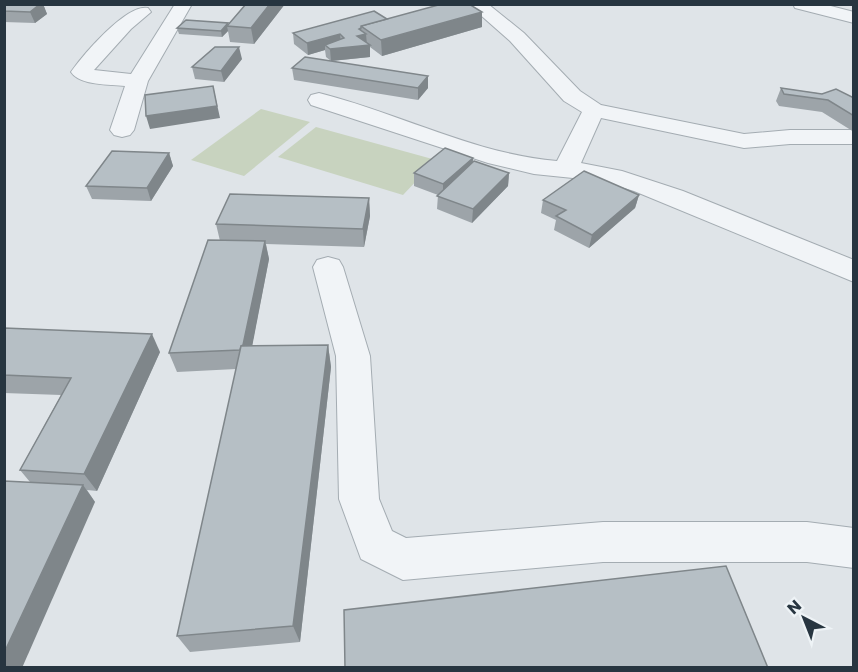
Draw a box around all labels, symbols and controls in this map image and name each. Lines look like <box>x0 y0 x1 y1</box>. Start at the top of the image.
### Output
north arrow <box>774 588 834 648</box>
text: N <box>782 595 806 620</box>

